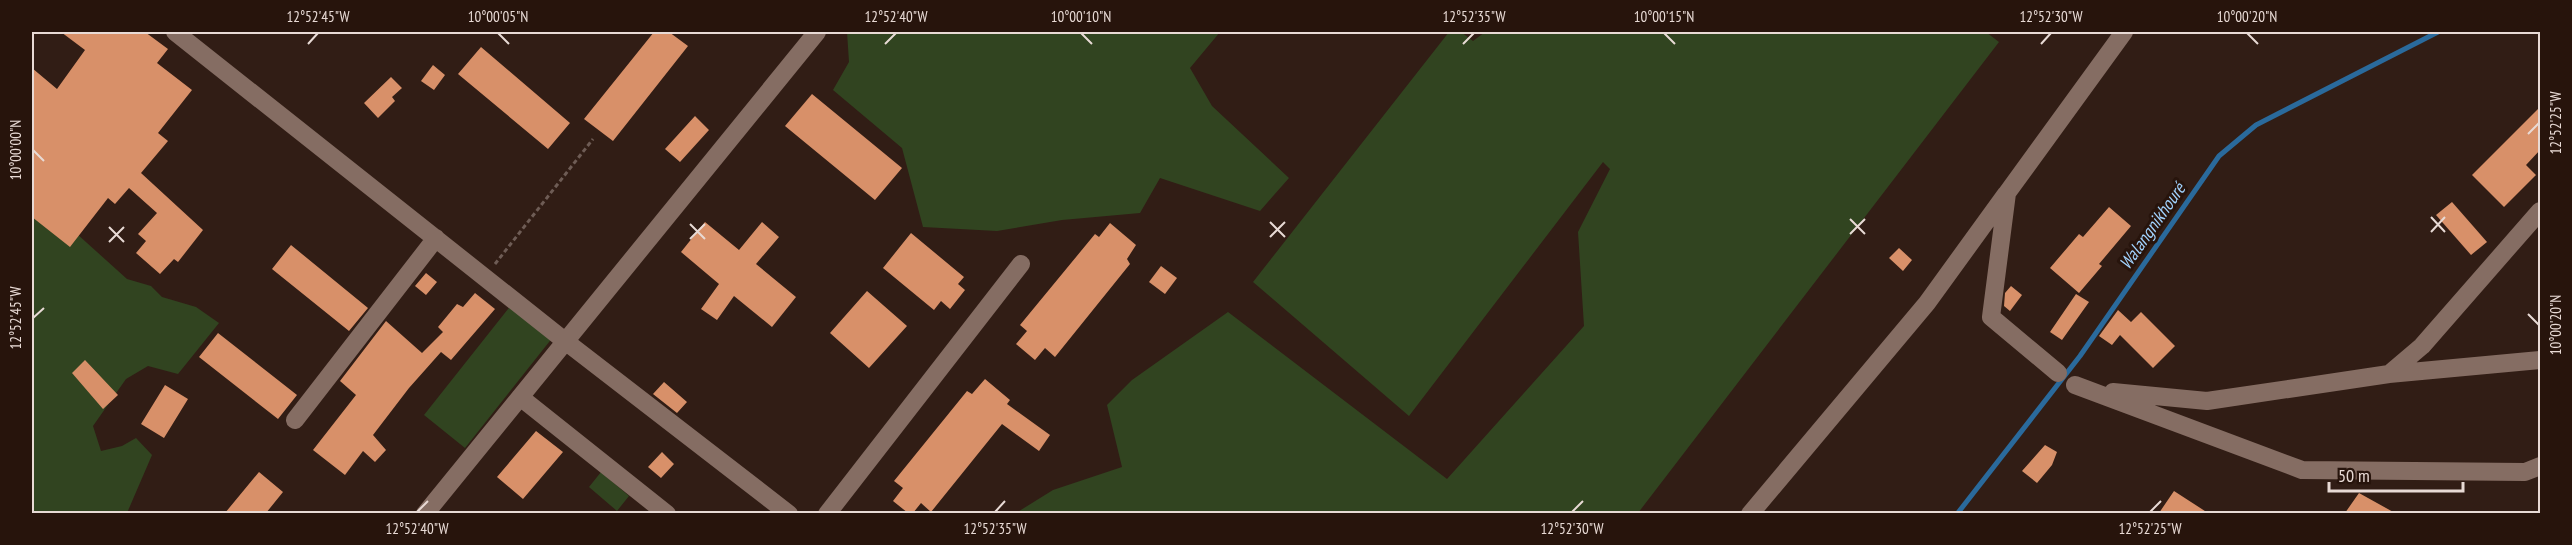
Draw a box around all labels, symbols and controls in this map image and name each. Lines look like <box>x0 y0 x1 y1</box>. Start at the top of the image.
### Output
text: 12°52'45"W <box>286 7 350 26</box>
text: 10°00'05"N <box>468 7 528 26</box>
text: 12°52'40"W <box>864 7 928 26</box>
text: 10°00'10"N <box>1051 7 1111 26</box>
text: 12°52'35"W <box>1442 7 1506 26</box>
text: 10°00'15"N <box>1634 7 1694 26</box>
text: 12°52'30"W <box>2019 7 2083 26</box>
text: 10°00'20"N <box>2217 7 2277 26</box>
text: 12°52'25"W <box>2546 91 2565 155</box>
text: 10°00'00"N <box>6 120 25 180</box>
water label: Walangnikhouré <box>2114 177 2191 274</box>
text: 12°52'45"W <box>6 286 25 350</box>
text: 10°00'20"N <box>2546 295 2565 355</box>
scale bar <box>2329 455 2462 493</box>
text: 50 m <box>2338 464 2370 487</box>
text: 12°52'40"W <box>385 519 449 538</box>
text: 12°52'35"W <box>963 519 1027 538</box>
text: 12°52'30"W <box>1540 519 1604 538</box>
text: 12°52'25"W <box>2118 519 2182 538</box>

